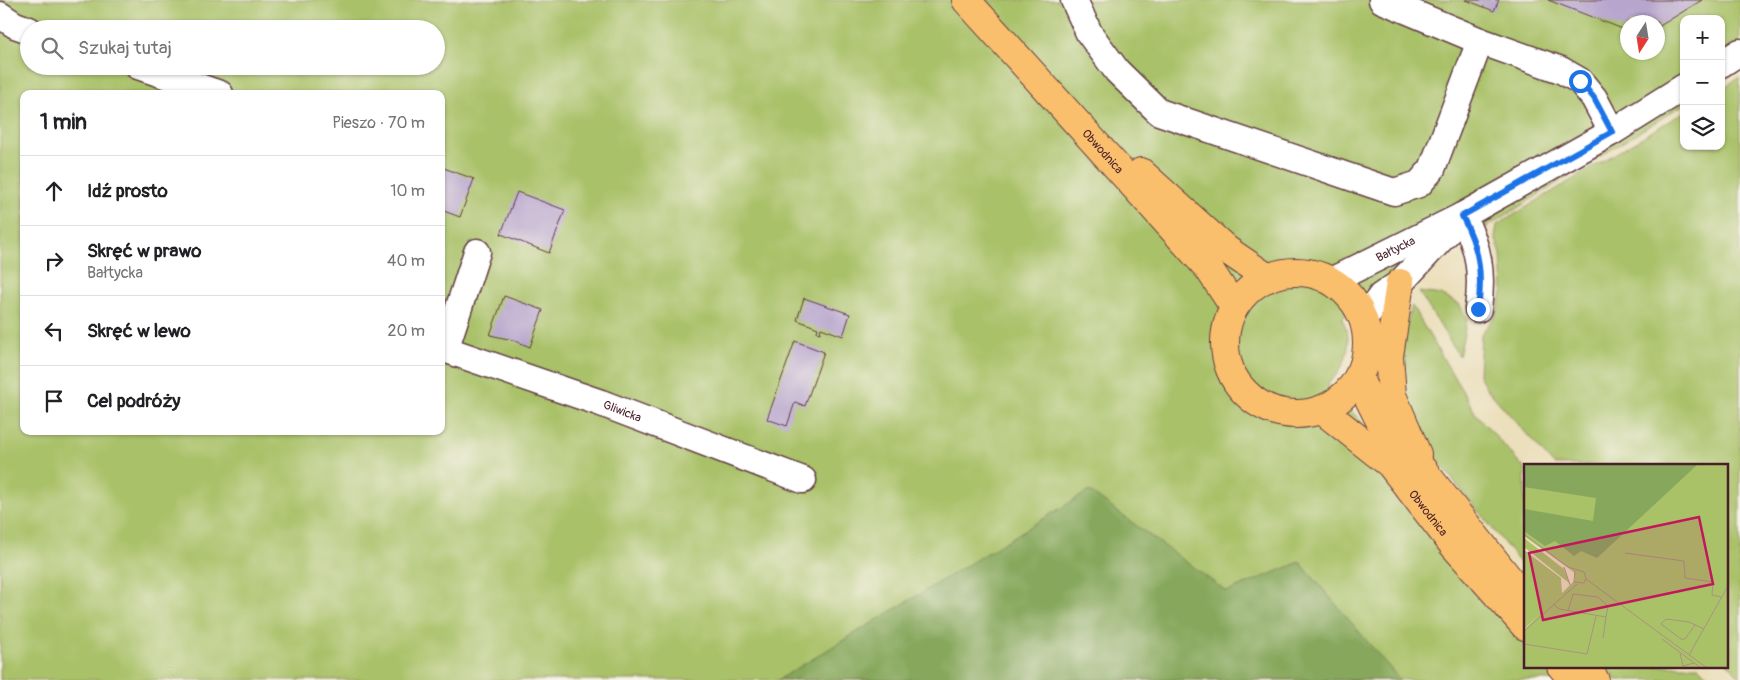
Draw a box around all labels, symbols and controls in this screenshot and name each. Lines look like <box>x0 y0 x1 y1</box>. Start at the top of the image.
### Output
north arrow <box>1620 15 1665 60</box>
map controls <box>1680 15 1725 150</box>
button: + <box>1680 15 1725 60</box>
search box <box>20 20 445 75</box>
icon: search <box>38 34 66 62</box>
text: Szukaj tutaj <box>78 36 172 60</box>
button: − <box>1680 60 1725 105</box>
route start <box>1569 70 1592 93</box>
button: layers <box>1680 105 1725 150</box>
text: 1 min <box>40 109 87 136</box>
text: Pieszo · 70 m <box>332 113 425 133</box>
street label: Obwodnica <box>1079 126 1127 177</box>
icon: ahead <box>40 177 68 205</box>
text: Idź prosto <box>87 179 168 203</box>
text: 10 m <box>390 181 425 201</box>
street label: Bałtycka <box>1373 233 1418 265</box>
text: Skręć w prawo <box>87 239 201 263</box>
icon: right <box>40 247 68 275</box>
text: 40 m <box>387 251 425 271</box>
text: Bałtycka <box>87 263 143 283</box>
route end <box>1467 298 1490 321</box>
icon: left <box>40 317 68 345</box>
text: Skręć w lewo <box>87 319 191 343</box>
text: 20 m <box>387 321 425 341</box>
icon: arrive <box>40 387 68 415</box>
text: Cel podróży <box>87 389 180 413</box>
street label: Gliwicka <box>601 397 644 425</box>
inset map <box>1524 464 1728 668</box>
street label: Obwodnica <box>1406 487 1451 539</box>

